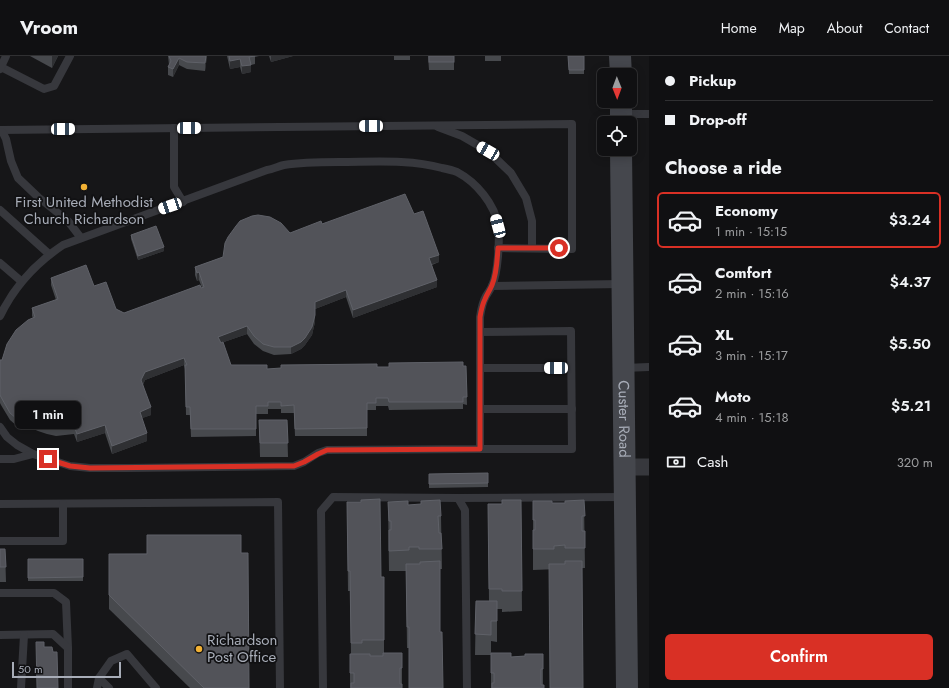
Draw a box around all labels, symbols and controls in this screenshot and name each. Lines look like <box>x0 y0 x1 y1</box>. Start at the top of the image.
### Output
text: Vroom <box>20 14 78 41</box>
text: Home <box>721 18 757 38</box>
text: Map <box>779 18 805 38</box>
text: About <box>827 18 862 38</box>
text: Contact <box>884 18 929 38</box>
north arrow <box>597 68 637 108</box>
map controls <box>597 68 637 156</box>
text: Pickup <box>689 70 736 92</box>
text: Drop-off <box>689 109 747 131</box>
button: locate <box>597 116 637 156</box>
car <box>359 120 383 132</box>
car <box>177 122 201 134</box>
car <box>51 123 75 135</box>
car <box>475 140 501 162</box>
text: Choose a ride <box>665 155 782 181</box>
marker: First United Methodist Church Richardson <box>79 182 89 192</box>
place label: First United Methodist Church Richardson <box>15 191 153 230</box>
car <box>157 196 183 216</box>
text: Economy <box>715 200 778 222</box>
icon: car <box>667 202 703 238</box>
text: $3.24 <box>889 209 931 231</box>
car <box>489 213 507 239</box>
text: 1 min · 15:15 <box>715 222 787 241</box>
route start <box>550 239 568 257</box>
text: Comfort <box>715 262 772 284</box>
icon: car <box>667 264 703 300</box>
text: $4.37 <box>890 271 931 293</box>
text: 2 min · 15:16 <box>715 284 789 303</box>
text: XL <box>715 324 733 346</box>
icon: car <box>667 326 703 362</box>
text: $5.50 <box>889 333 931 355</box>
text: 3 min · 15:17 <box>715 346 788 365</box>
car <box>544 362 568 374</box>
street label: Custer Road <box>613 380 635 458</box>
text: Moto <box>715 386 751 408</box>
icon: car <box>667 388 703 424</box>
text: $5.21 <box>891 395 931 417</box>
callout: 1 min <box>15 401 81 429</box>
text: 1 min <box>32 405 64 424</box>
text: 4 min · 15:18 <box>715 408 789 427</box>
route end <box>39 450 57 468</box>
icon: cash <box>665 451 687 473</box>
text: Cash <box>697 451 728 473</box>
text: 320 m <box>897 453 933 472</box>
place label: Richardson Post Office <box>207 629 277 668</box>
button: Confirm <box>665 634 933 680</box>
marker: Richardson Post Office <box>194 644 204 654</box>
scale bar <box>12 660 121 679</box>
text: 50 m <box>18 661 43 677</box>

